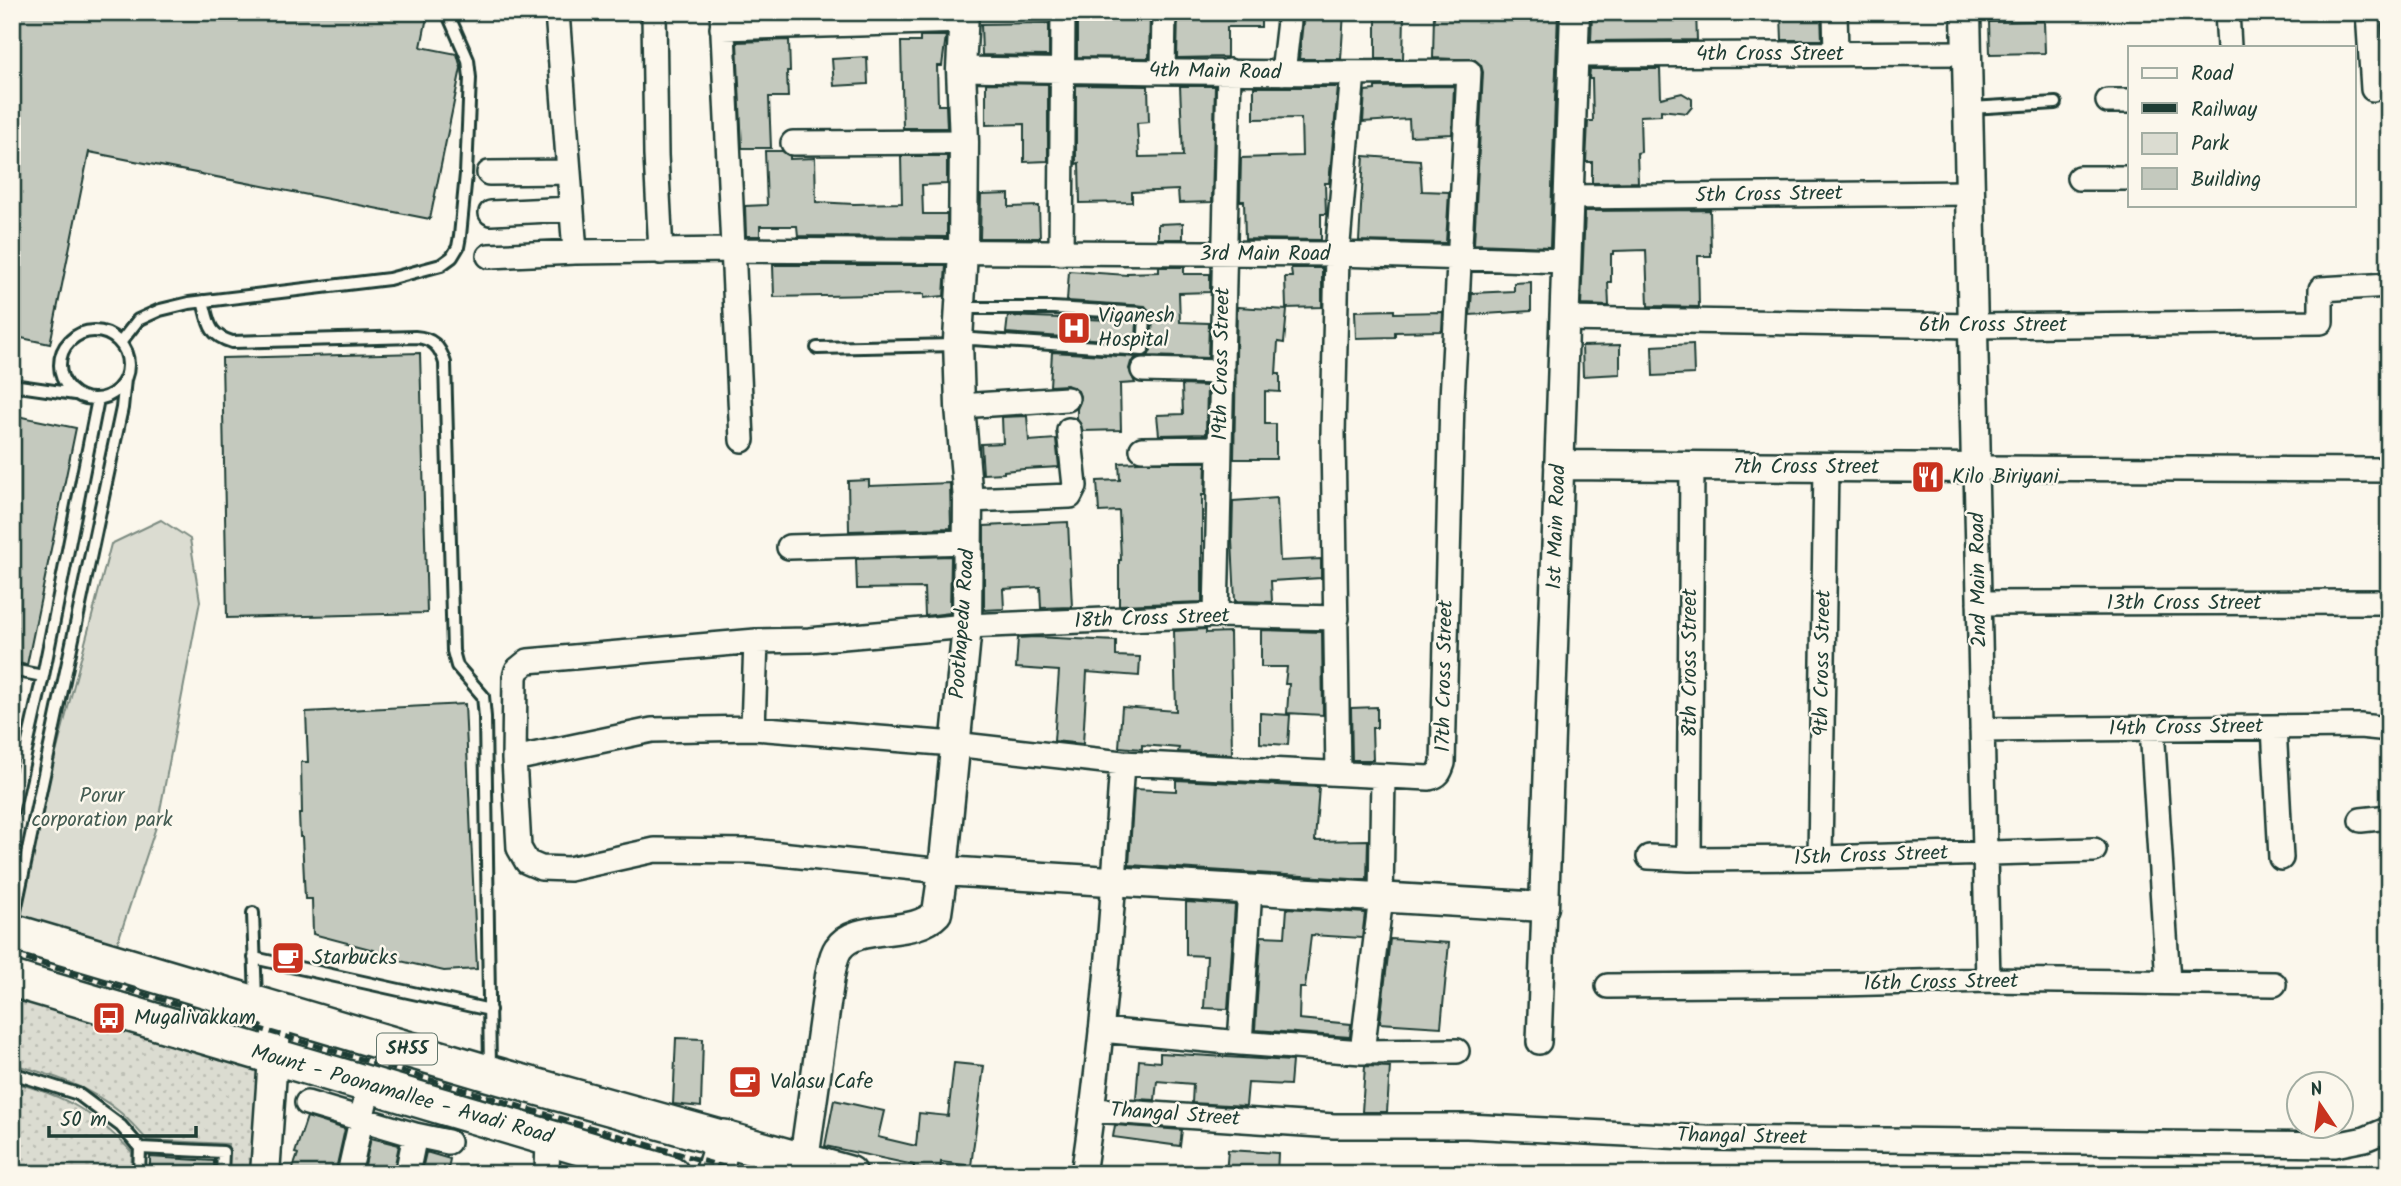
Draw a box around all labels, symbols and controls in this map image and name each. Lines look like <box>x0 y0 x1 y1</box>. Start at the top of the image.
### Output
street label: 4th Cross Street <box>1696 38 1845 71</box>
legend <box>2128 46 2356 206</box>
street label: 4th Main Road <box>1148 54 1282 90</box>
text: Road <box>2191 58 2234 91</box>
text: Railway <box>2191 94 2257 127</box>
text: Park <box>2191 128 2229 161</box>
text: Building <box>2191 164 2261 197</box>
street label: 5th Cross Street <box>1695 177 1844 213</box>
street label: 3rd Main Road <box>1200 238 1331 271</box>
street label: 19th Cross Street <box>1204 286 1240 441</box>
place label: Viganesh Hospital <box>1098 300 1175 357</box>
hospital icon: Viganesh Hospital <box>1055 309 1093 347</box>
street label: 6th Cross Street <box>1919 309 2068 342</box>
street label: 7th Cross Street <box>1733 451 1880 484</box>
restaurant icon: Kilo Biriyani <box>1909 458 1947 496</box>
place label: Kilo Biriyani <box>1952 461 2060 494</box>
street label: 1st Main Road <box>1538 463 1576 590</box>
street label: 2nd Main Road <box>1961 511 1997 648</box>
street label: Poothapedu Road <box>941 547 985 700</box>
street label: 13th Cross Street <box>2106 587 2262 620</box>
street label: 8th Cross Street <box>1674 588 1707 738</box>
street label: 9th Cross Street <box>1805 589 1841 737</box>
street label: 17th Cross Street <box>1427 599 1463 753</box>
street label: 18th Cross Street <box>1074 600 1231 638</box>
street label: 14th Cross Street <box>2108 710 2264 746</box>
park label: Porur corporation park <box>31 780 173 837</box>
street label: 15th Cross Street <box>1793 837 1950 875</box>
cafe icon: Starbucks <box>269 939 307 977</box>
place label: Starbucks <box>312 942 397 975</box>
street label: 16th Cross Street <box>1863 965 2019 1001</box>
bus stop icon: Mugalivakkam <box>90 999 128 1037</box>
place label: Mugalivakkam <box>134 1002 256 1035</box>
road number: SH55 <box>377 1034 437 1064</box>
street label: Mount - Poonamallee - Avadi Road <box>247 1036 558 1154</box>
cafe icon: Valasu Cafe <box>726 1063 764 1101</box>
place label: Valasu Cafe <box>770 1066 874 1099</box>
north arrow <box>2286 1070 2356 1140</box>
text: N <box>2307 1074 2326 1106</box>
street label: Thangal Street <box>1109 1094 1242 1136</box>
scale bar <box>49 1095 196 1139</box>
text: 50 m <box>60 1104 107 1137</box>
street label: Thangal Street <box>1677 1119 1808 1155</box>

